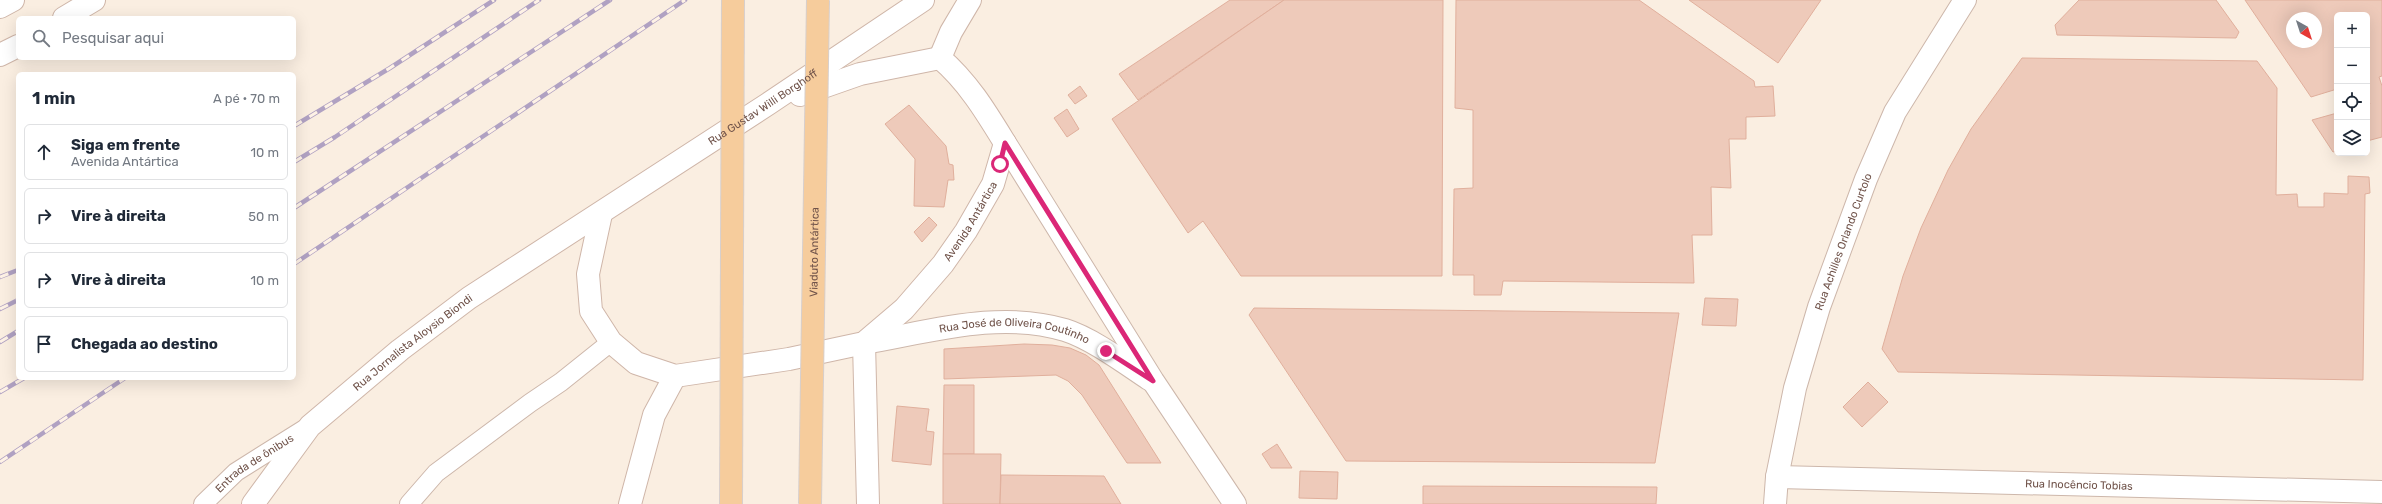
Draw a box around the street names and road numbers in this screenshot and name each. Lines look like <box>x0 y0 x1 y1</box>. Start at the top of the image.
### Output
street label: Rua Gustav Willi Borghoff <box>706 67 820 148</box>
street label: Rua Achilles Orlando Curtolo <box>1812 171 1875 312</box>
street label: Avenida Antártica <box>941 179 1000 264</box>
street label: Viaduto Antártica <box>807 207 822 297</box>
street label: Rua Jornalista Aloysio Biondi <box>351 292 475 394</box>
street label: Rua José de Oliveira Coutinho <box>938 316 1092 347</box>
street label: Entrada de ônibus <box>213 431 296 495</box>
street label: Rua Inocêncio Tobias <box>2025 477 2133 493</box>

